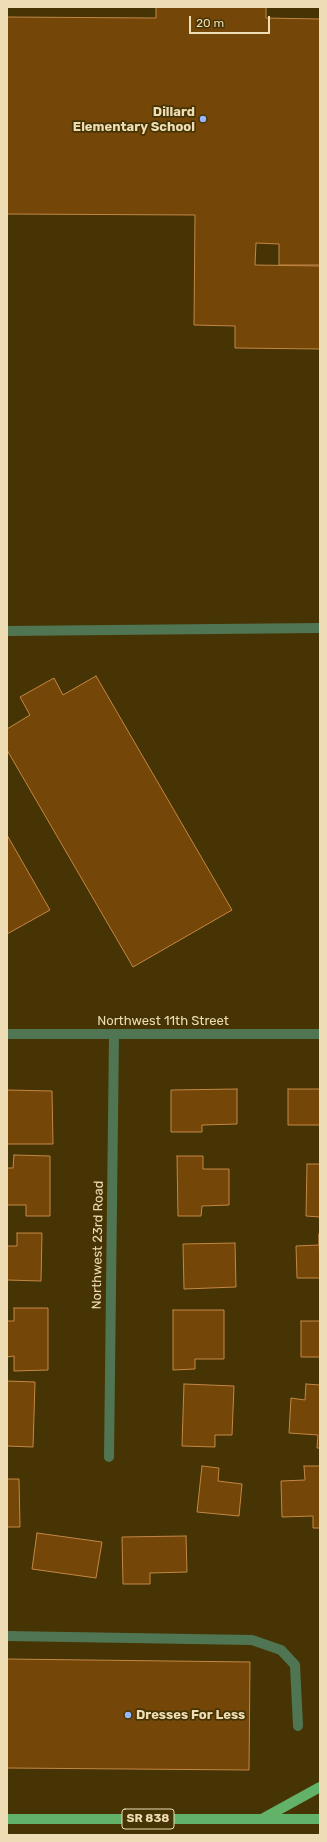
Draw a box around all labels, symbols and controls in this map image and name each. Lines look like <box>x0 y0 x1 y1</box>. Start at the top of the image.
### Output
scale bar <box>191 8 272 34</box>
text: 20 m <box>196 16 224 30</box>
place label: Dillard Elementary School <box>73 104 195 135</box>
marker: Dillard Elementary School <box>198 114 208 124</box>
street label: Northwest 11th Street <box>97 1013 229 1029</box>
street label: Northwest 23rd Road <box>89 1181 107 1309</box>
place label: Dresses For Less <box>136 1707 245 1723</box>
marker: Dresses For Less <box>123 1710 133 1720</box>
road number: SR 838 <box>122 1809 174 1829</box>

